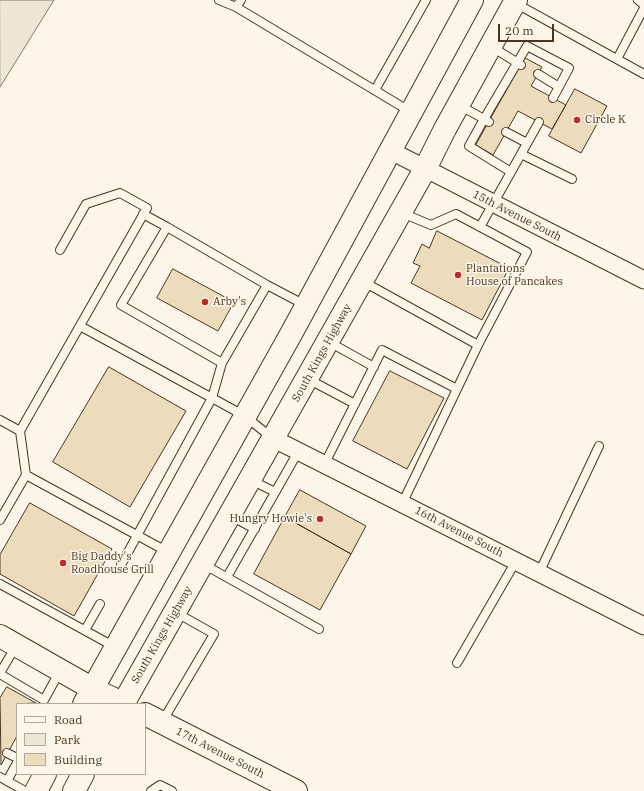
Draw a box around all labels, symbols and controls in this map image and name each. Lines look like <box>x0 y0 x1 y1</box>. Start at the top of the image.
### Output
scale bar <box>500 16 556 42</box>
text: 20 m <box>505 23 534 38</box>
place label: Circle K <box>585 113 626 127</box>
marker: Circle K <box>572 115 582 125</box>
street label: 15th Avenue South <box>470 188 564 244</box>
place label: Plantations House of Pancakes <box>466 262 563 288</box>
marker: Plantations House of Pancakes <box>453 270 463 280</box>
place label: Arby's <box>213 295 246 309</box>
marker: Arby's <box>200 297 210 307</box>
street label: South Kings Highway <box>290 302 354 404</box>
street label: 16th Avenue South <box>412 504 506 560</box>
place label: Hungry Howie's <box>229 512 312 526</box>
marker: Hungry Howie's <box>315 514 325 524</box>
place label: Big Daddy's Roadhouse Grill <box>71 550 154 576</box>
marker: Big Daddy's Roadhouse Grill <box>58 558 68 568</box>
street label: South Kings Highway <box>129 584 195 686</box>
legend <box>16 703 146 775</box>
text: Road <box>54 712 83 727</box>
street label: 17th Avenue South <box>173 725 267 781</box>
text: Park <box>54 732 80 747</box>
text: Building <box>54 752 102 767</box>

